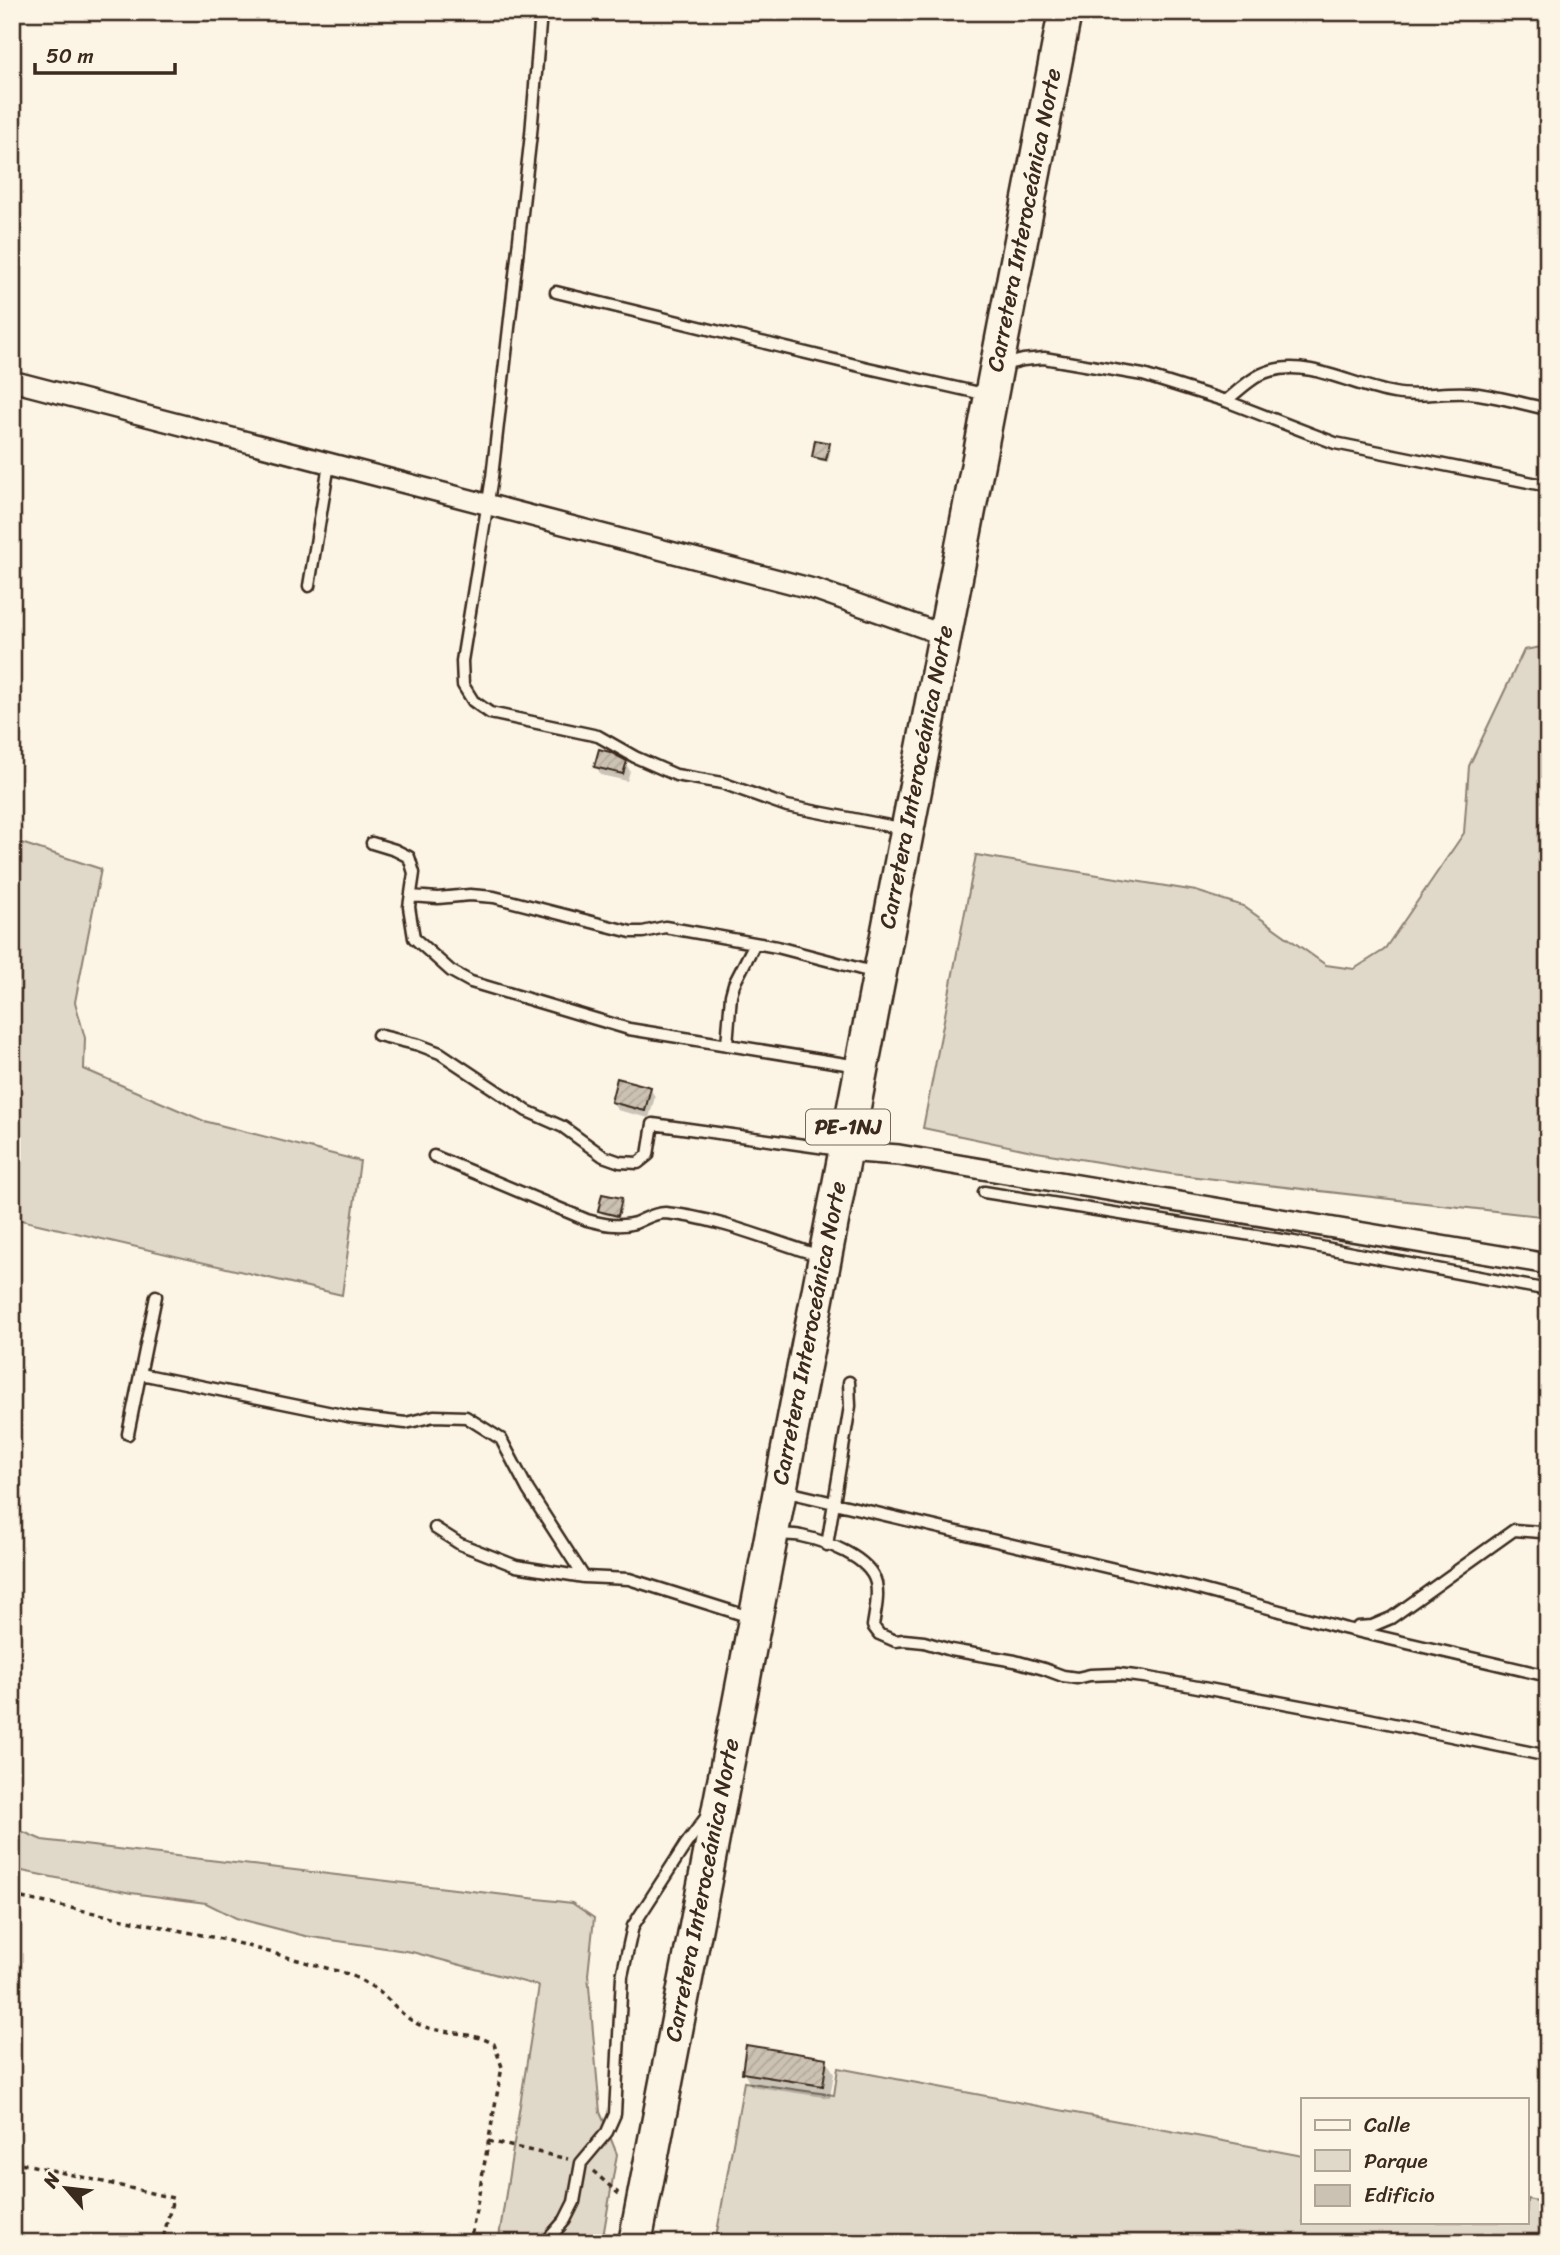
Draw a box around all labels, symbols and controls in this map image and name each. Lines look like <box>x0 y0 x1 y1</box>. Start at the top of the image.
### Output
scale bar <box>35 32 175 76</box>
text: 50 m <box>46 37 94 75</box>
street label: Carretera Interoceánica Norte <box>974 65 1074 375</box>
street label: Carretera Interoceánica Norte <box>866 622 966 932</box>
road number: PE-1NJ <box>806 1110 890 1144</box>
street label: Carretera Interoceánica Norte <box>759 1178 859 1488</box>
street label: Carretera Interoceánica Norte <box>652 1735 752 2045</box>
legend <box>1301 2098 1528 2224</box>
text: Calle <box>1364 2106 1411 2144</box>
text: Parque <box>1364 2142 1428 2180</box>
north arrow <box>32 2154 102 2224</box>
text: N <box>33 2166 69 2195</box>
text: Edificio <box>1364 2176 1435 2214</box>

